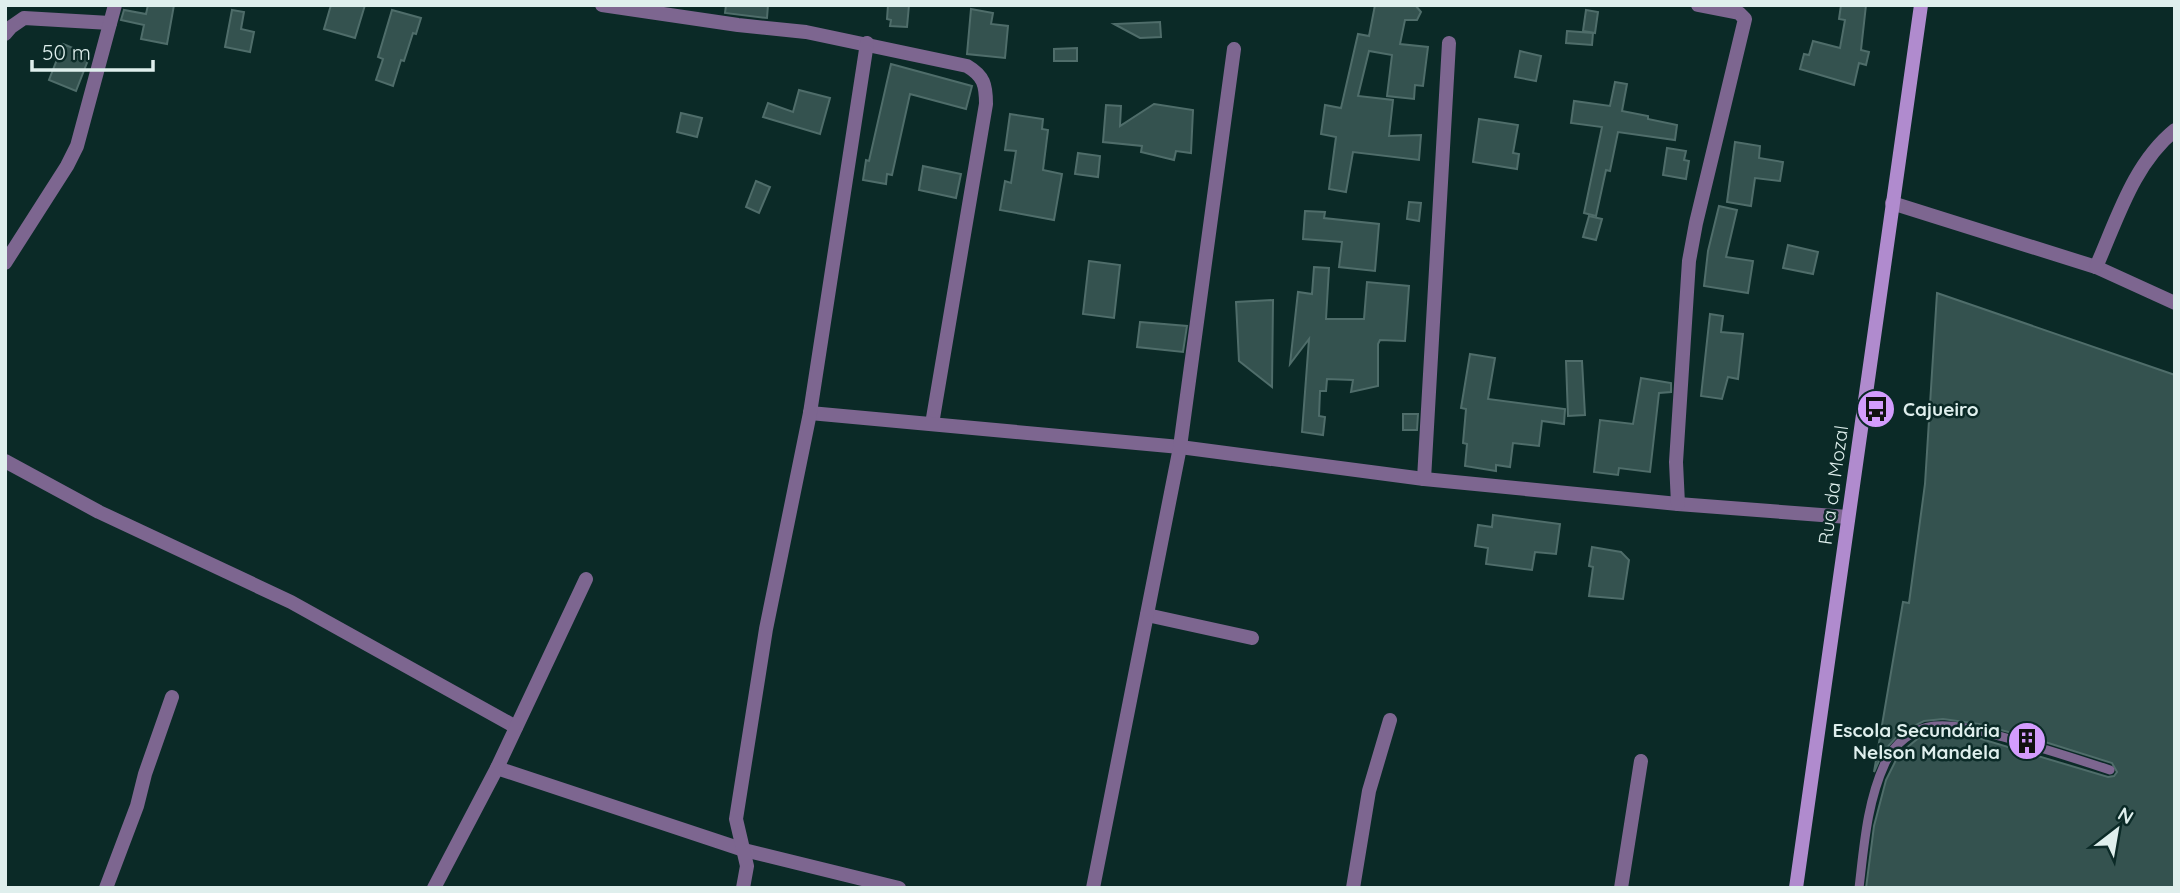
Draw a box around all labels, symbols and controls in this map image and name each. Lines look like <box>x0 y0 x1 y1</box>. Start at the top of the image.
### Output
scale bar <box>32 28 152 72</box>
text: 50 m <box>42 39 91 65</box>
bus stop icon: Cajueiro <box>1855 388 1897 430</box>
place label: Cajueiro <box>1903 397 1979 421</box>
street label: Rua da Mozal <box>1813 424 1853 546</box>
place label: Escola Secundária Nelson Mandela <box>1832 718 2000 764</box>
building icon: Escola Secundária Nelson Mandela <box>2006 720 2048 762</box>
north arrow <box>2082 795 2152 865</box>
text: N <box>2114 802 2138 829</box>

